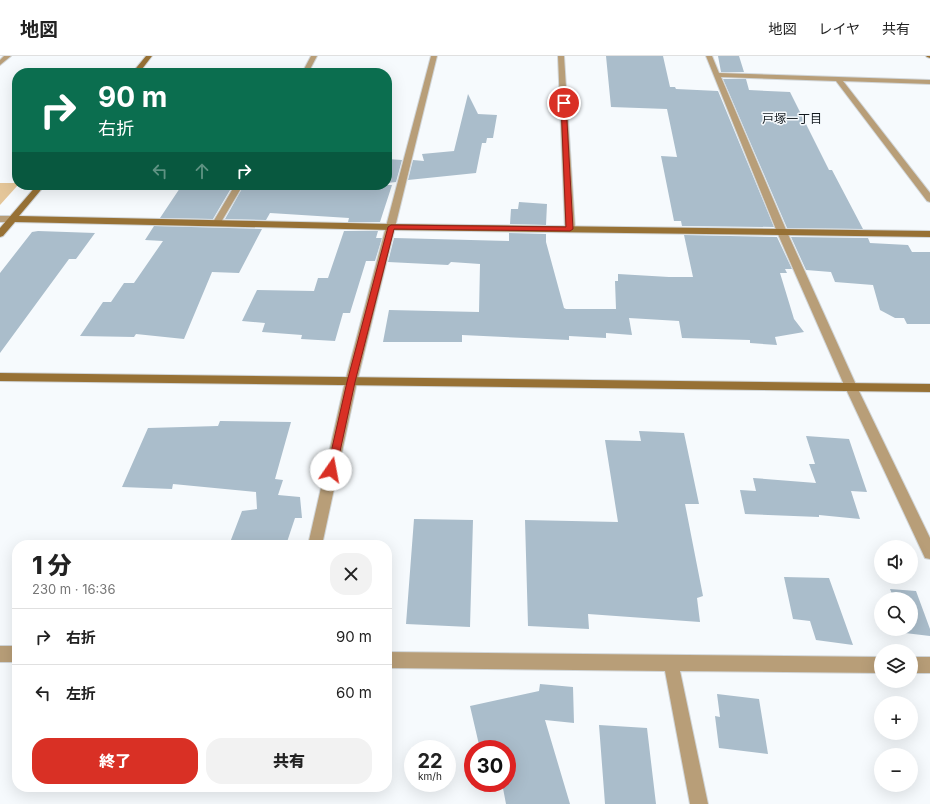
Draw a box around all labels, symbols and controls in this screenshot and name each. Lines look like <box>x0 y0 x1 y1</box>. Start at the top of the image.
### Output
text: 地図 <box>20 18 58 41</box>
text: 地図 <box>768 20 796 37</box>
text: レイヤ <box>818 20 860 37</box>
text: 共有 <box>882 20 910 37</box>
text: 90 m <box>98 80 167 114</box>
icon: right <box>32 84 84 136</box>
pin <box>547 86 581 120</box>
icon: arrive <box>553 92 575 114</box>
district label: 戸塚一丁目 <box>762 111 822 126</box>
text: 右折 <box>98 118 134 139</box>
icon: left <box>149 160 171 182</box>
icon: ahead <box>191 160 213 182</box>
icon: right <box>233 160 255 182</box>
position arrow <box>310 449 352 491</box>
map controls <box>874 540 918 792</box>
button: sound <box>874 540 918 584</box>
text: 1 分 <box>32 551 72 580</box>
button: close <box>330 553 372 595</box>
text: 230 m · 16:36 <box>32 581 115 597</box>
button: search <box>874 592 918 636</box>
icon: right <box>32 626 54 648</box>
text: 90 m <box>336 627 372 646</box>
text: 右折 <box>66 628 96 647</box>
button: layers <box>874 644 918 688</box>
icon: left <box>32 682 54 704</box>
text: 60 m <box>336 683 372 702</box>
text: 左折 <box>66 684 96 703</box>
button: + <box>874 696 918 740</box>
button: 終了 <box>32 738 198 784</box>
button: 共有 <box>206 738 372 784</box>
speed limit sign: 30 <box>464 740 516 792</box>
button: − <box>874 748 918 792</box>
text: 22 <box>417 749 443 773</box>
text: km/h <box>418 770 442 782</box>

